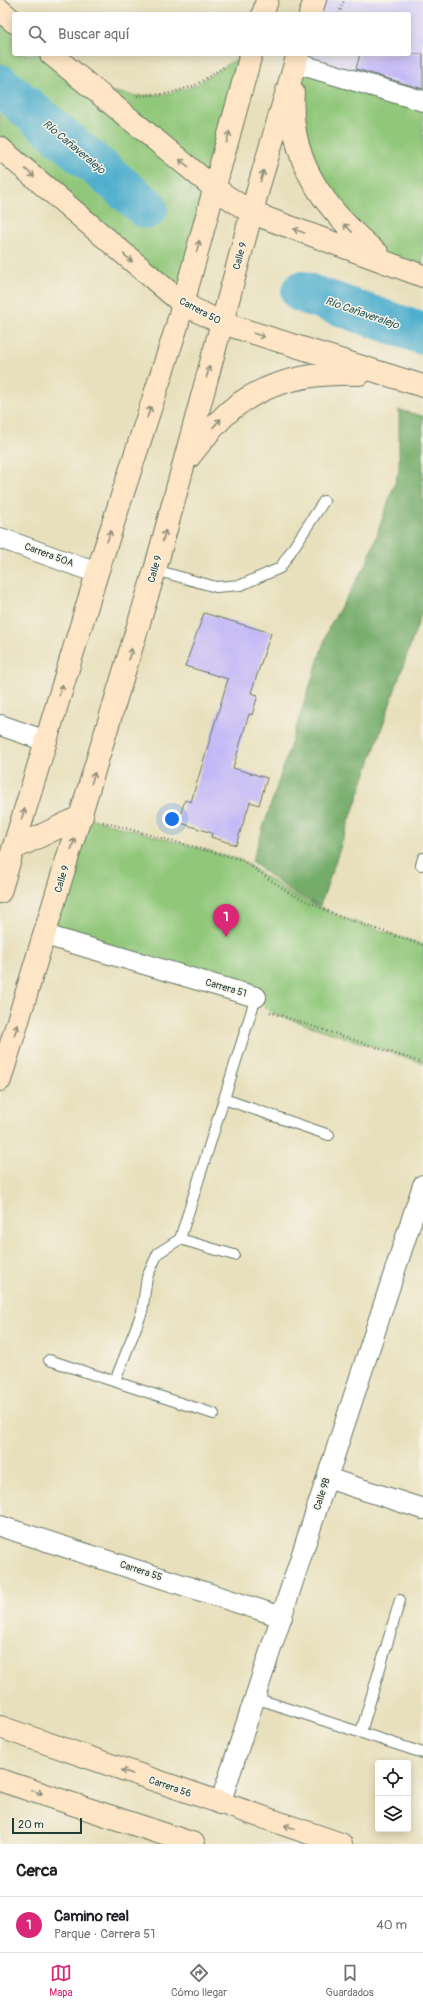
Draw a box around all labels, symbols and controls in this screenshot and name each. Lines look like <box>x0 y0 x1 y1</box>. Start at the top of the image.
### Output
search box <box>12 12 411 56</box>
icon: search <box>26 23 48 45</box>
text: Buscar aquí <box>58 25 130 44</box>
water label: Río Cañaveralejo <box>40 117 108 177</box>
one-way arrow <box>225 131 233 144</box>
one-way arrow <box>179 159 190 168</box>
one-way arrow <box>24 169 35 178</box>
one-way arrow <box>259 169 266 182</box>
one-way arrow <box>343 223 353 233</box>
one-way arrow <box>292 227 305 234</box>
one-way arrow <box>195 240 203 253</box>
street label: Calle 9 <box>231 241 249 271</box>
one-way arrow <box>123 253 134 262</box>
water label: Río Cañaveralejo <box>323 294 402 332</box>
street label: Carrera 50 <box>177 295 223 327</box>
one-way arrow <box>252 332 264 340</box>
one-way arrow <box>205 366 213 379</box>
one-way arrow <box>146 406 153 419</box>
one-way arrow <box>213 418 222 428</box>
one-way arrow <box>106 529 113 542</box>
one-way arrow <box>161 530 168 543</box>
street label: Carrera 50A <box>23 540 76 570</box>
street label: Calle 9 <box>145 554 165 584</box>
one-way arrow <box>127 647 134 660</box>
one-way arrow <box>58 684 65 697</box>
one-way arrow <box>90 772 97 785</box>
one-way arrow <box>20 808 27 821</box>
your location <box>162 809 182 829</box>
one-way arrow <box>70 838 77 851</box>
street label: Calle 9 <box>52 864 72 894</box>
pin: 1 <box>213 904 239 937</box>
street label: Carrera 51 <box>204 976 248 1000</box>
one-way arrow <box>12 1024 20 1036</box>
street label: Calle 9B <box>311 1476 333 1512</box>
street label: Carrera 55 <box>118 1559 164 1583</box>
map controls <box>375 1760 411 1832</box>
button: locate <box>375 1760 411 1796</box>
one-way arrow <box>121 1768 134 1775</box>
street label: Carrera 56 <box>147 1774 193 1800</box>
one-way arrow <box>30 1789 43 1796</box>
button: layers <box>375 1796 411 1832</box>
scale bar <box>12 1816 82 1835</box>
text: 20 m <box>18 1818 44 1831</box>
one-way arrow <box>284 1823 297 1830</box>
text: Cerca <box>16 1860 57 1881</box>
text: Camino real <box>54 1907 129 1926</box>
text: 1 <box>26 1917 32 1933</box>
text: 40 m <box>376 1917 407 1933</box>
text: Parque · Carrera 51 <box>54 1926 155 1942</box>
tab: Mapa <box>49 1962 73 1999</box>
tab: Cómo llegar <box>171 1962 227 1999</box>
tab: Guardados <box>326 1962 374 1999</box>

